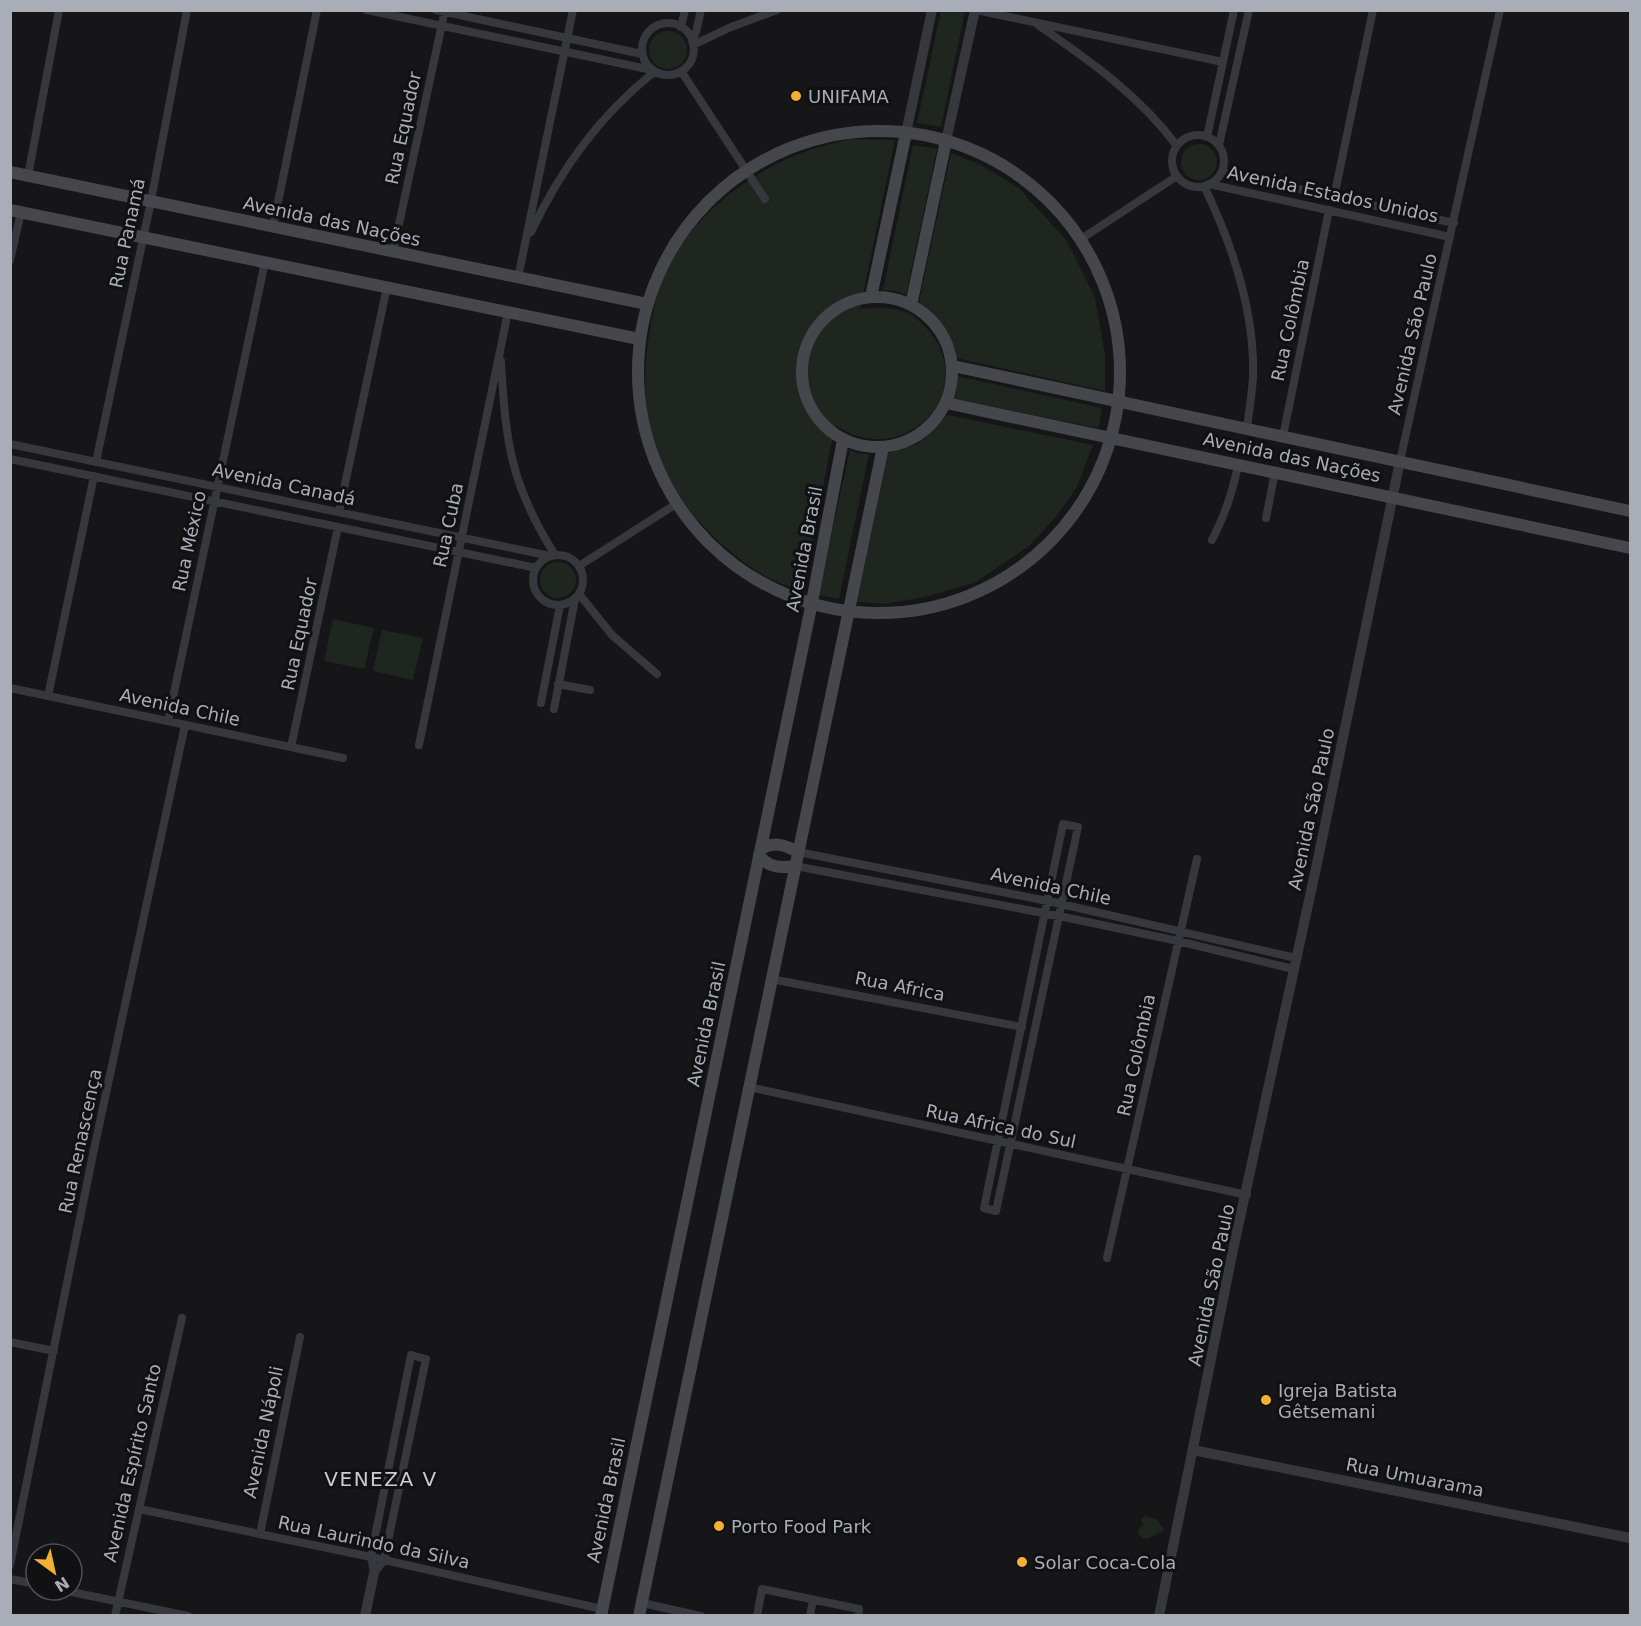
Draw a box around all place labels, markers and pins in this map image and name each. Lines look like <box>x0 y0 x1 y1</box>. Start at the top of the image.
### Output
place label: UNIFAMA <box>808 86 889 107</box>
marker: UNIFAMA <box>789 89 803 103</box>
place label: Igreja Batista Gêtsemani <box>1278 1380 1397 1422</box>
marker: Igreja Batista Gêtsemani <box>1259 1393 1273 1407</box>
place label: Porto Food Park <box>731 1516 872 1537</box>
marker: Porto Food Park <box>712 1519 726 1533</box>
place label: Solar Coca-Cola <box>1034 1552 1176 1573</box>
marker: Solar Coca-Cola <box>1015 1555 1029 1569</box>

